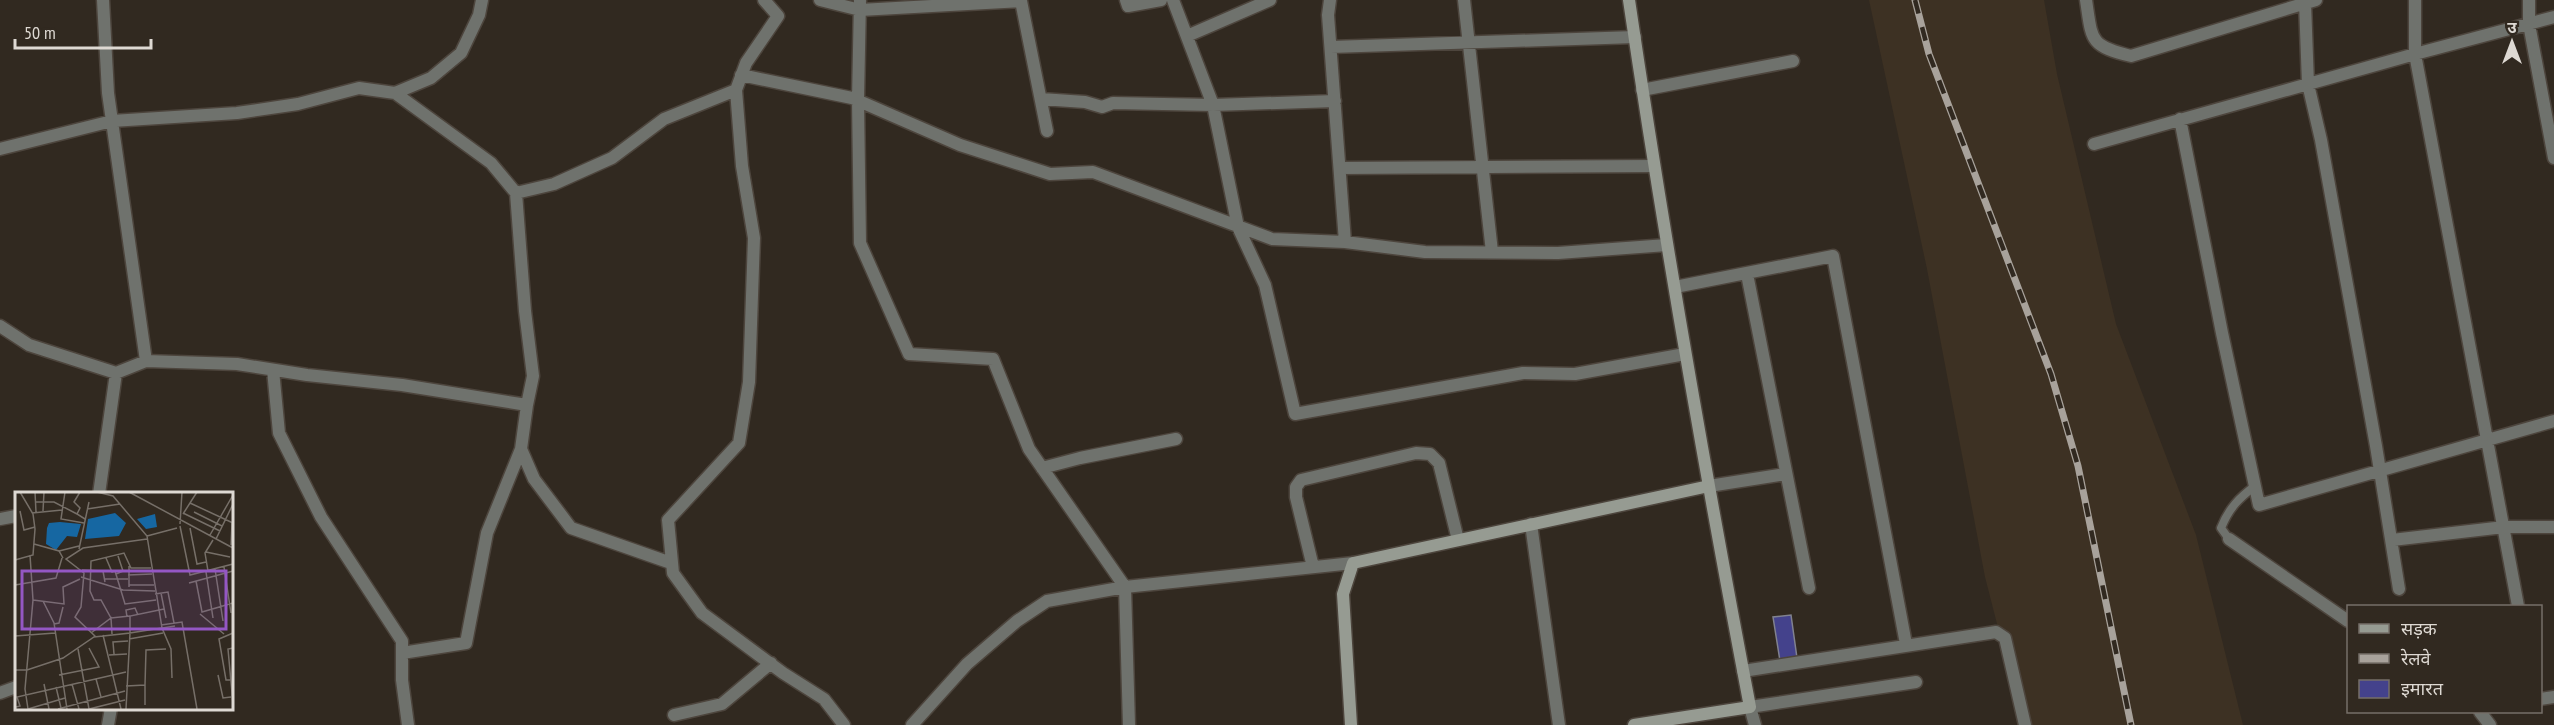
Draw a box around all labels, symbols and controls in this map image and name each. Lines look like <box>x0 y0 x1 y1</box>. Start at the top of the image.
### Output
scale bar <box>15 12 152 50</box>
north arrow <box>2482 12 2542 72</box>
text: उ <box>2507 17 2517 37</box>
text: 50 m <box>24 21 56 44</box>
inset map <box>15 492 232 710</box>
legend <box>2347 605 2542 713</box>
text: सड़क <box>2401 617 2438 640</box>
text: रेलवे <box>2400 647 2432 670</box>
text: इमारत <box>2401 677 2444 700</box>

